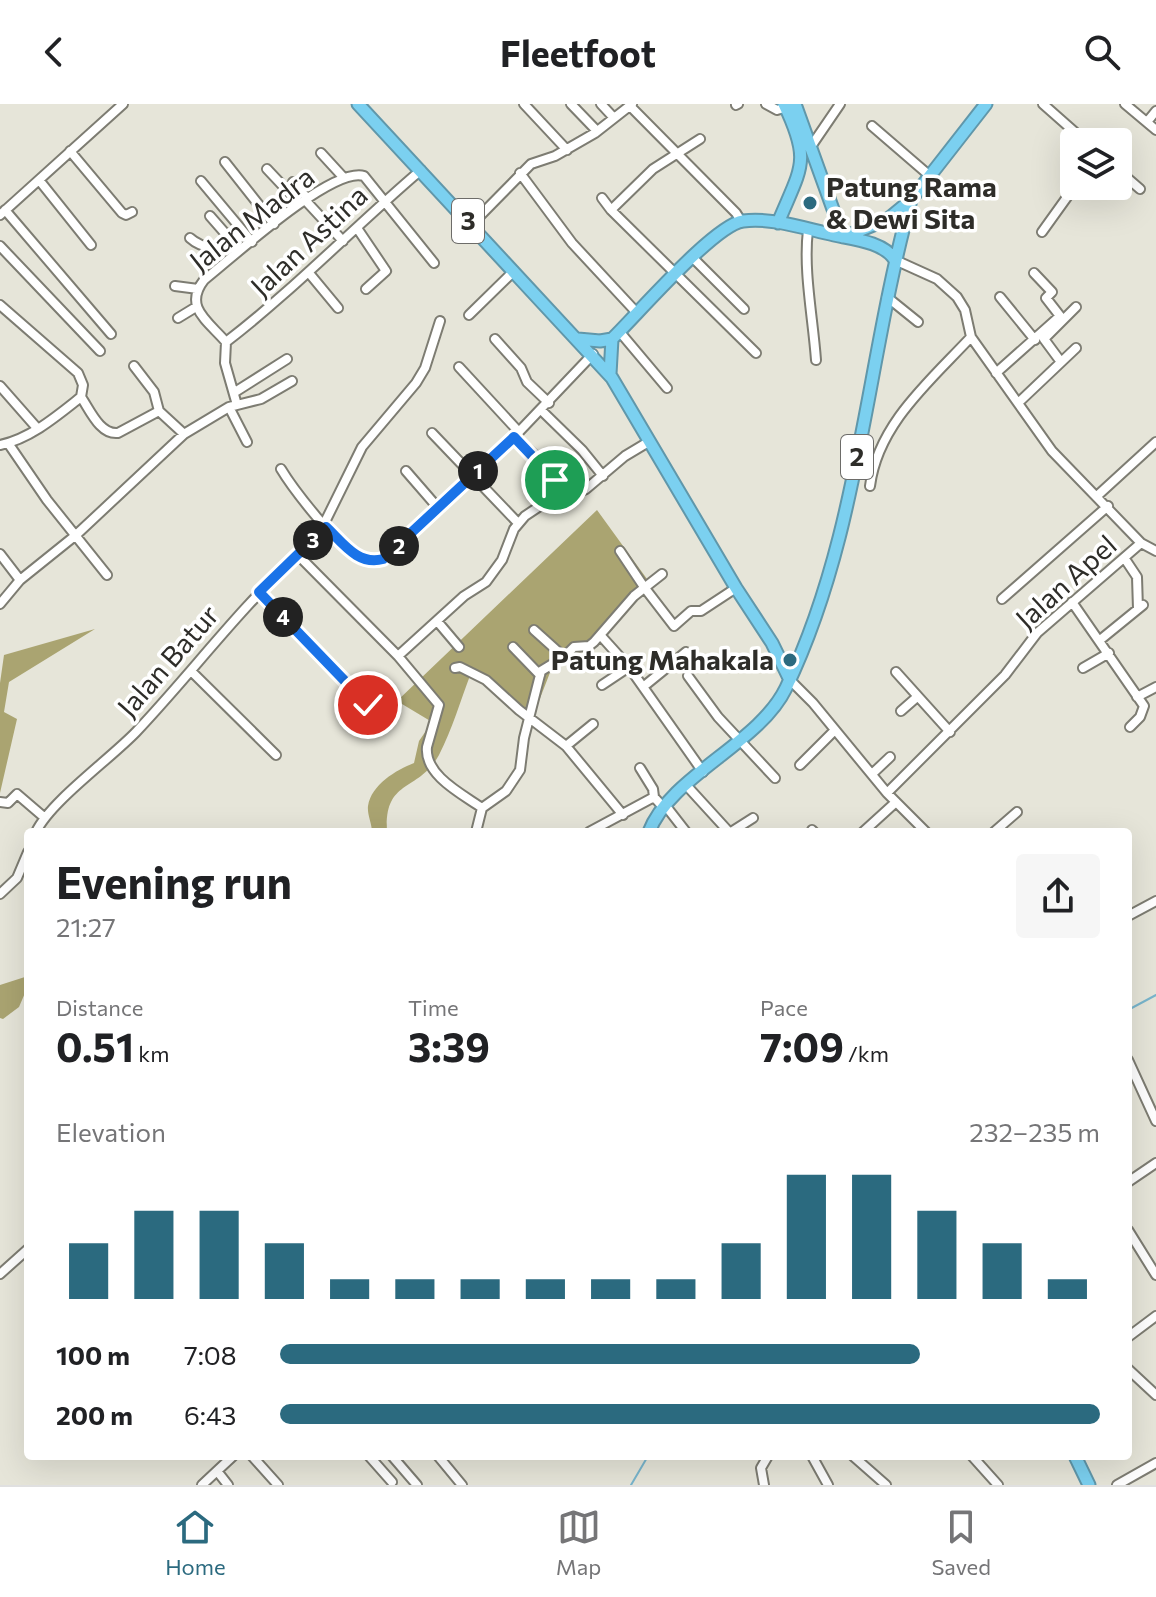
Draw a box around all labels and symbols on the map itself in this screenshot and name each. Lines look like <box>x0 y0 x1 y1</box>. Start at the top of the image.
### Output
street label: Jalan Madra <box>182 159 321 277</box>
place label: Patung Rama & Dewi Sita <box>826 169 997 235</box>
street label: Jalan Astina <box>243 178 374 303</box>
marker: Patung Rama & Dewi Sita <box>801 194 819 212</box>
road number: 3 <box>452 199 484 243</box>
road number: 2 <box>841 435 873 479</box>
pin <box>521 446 589 514</box>
pin: 1 <box>458 451 498 491</box>
pin: 3 <box>293 520 333 560</box>
pin: 2 <box>379 526 419 566</box>
street label: Jalan Apel <box>1008 527 1123 635</box>
street label: Jalan Batur <box>109 597 225 723</box>
pin: 4 <box>263 597 303 637</box>
place label: Patung Mahakala <box>551 642 774 676</box>
marker: Patung Mahakala <box>781 651 799 669</box>
pin <box>334 671 402 739</box>

